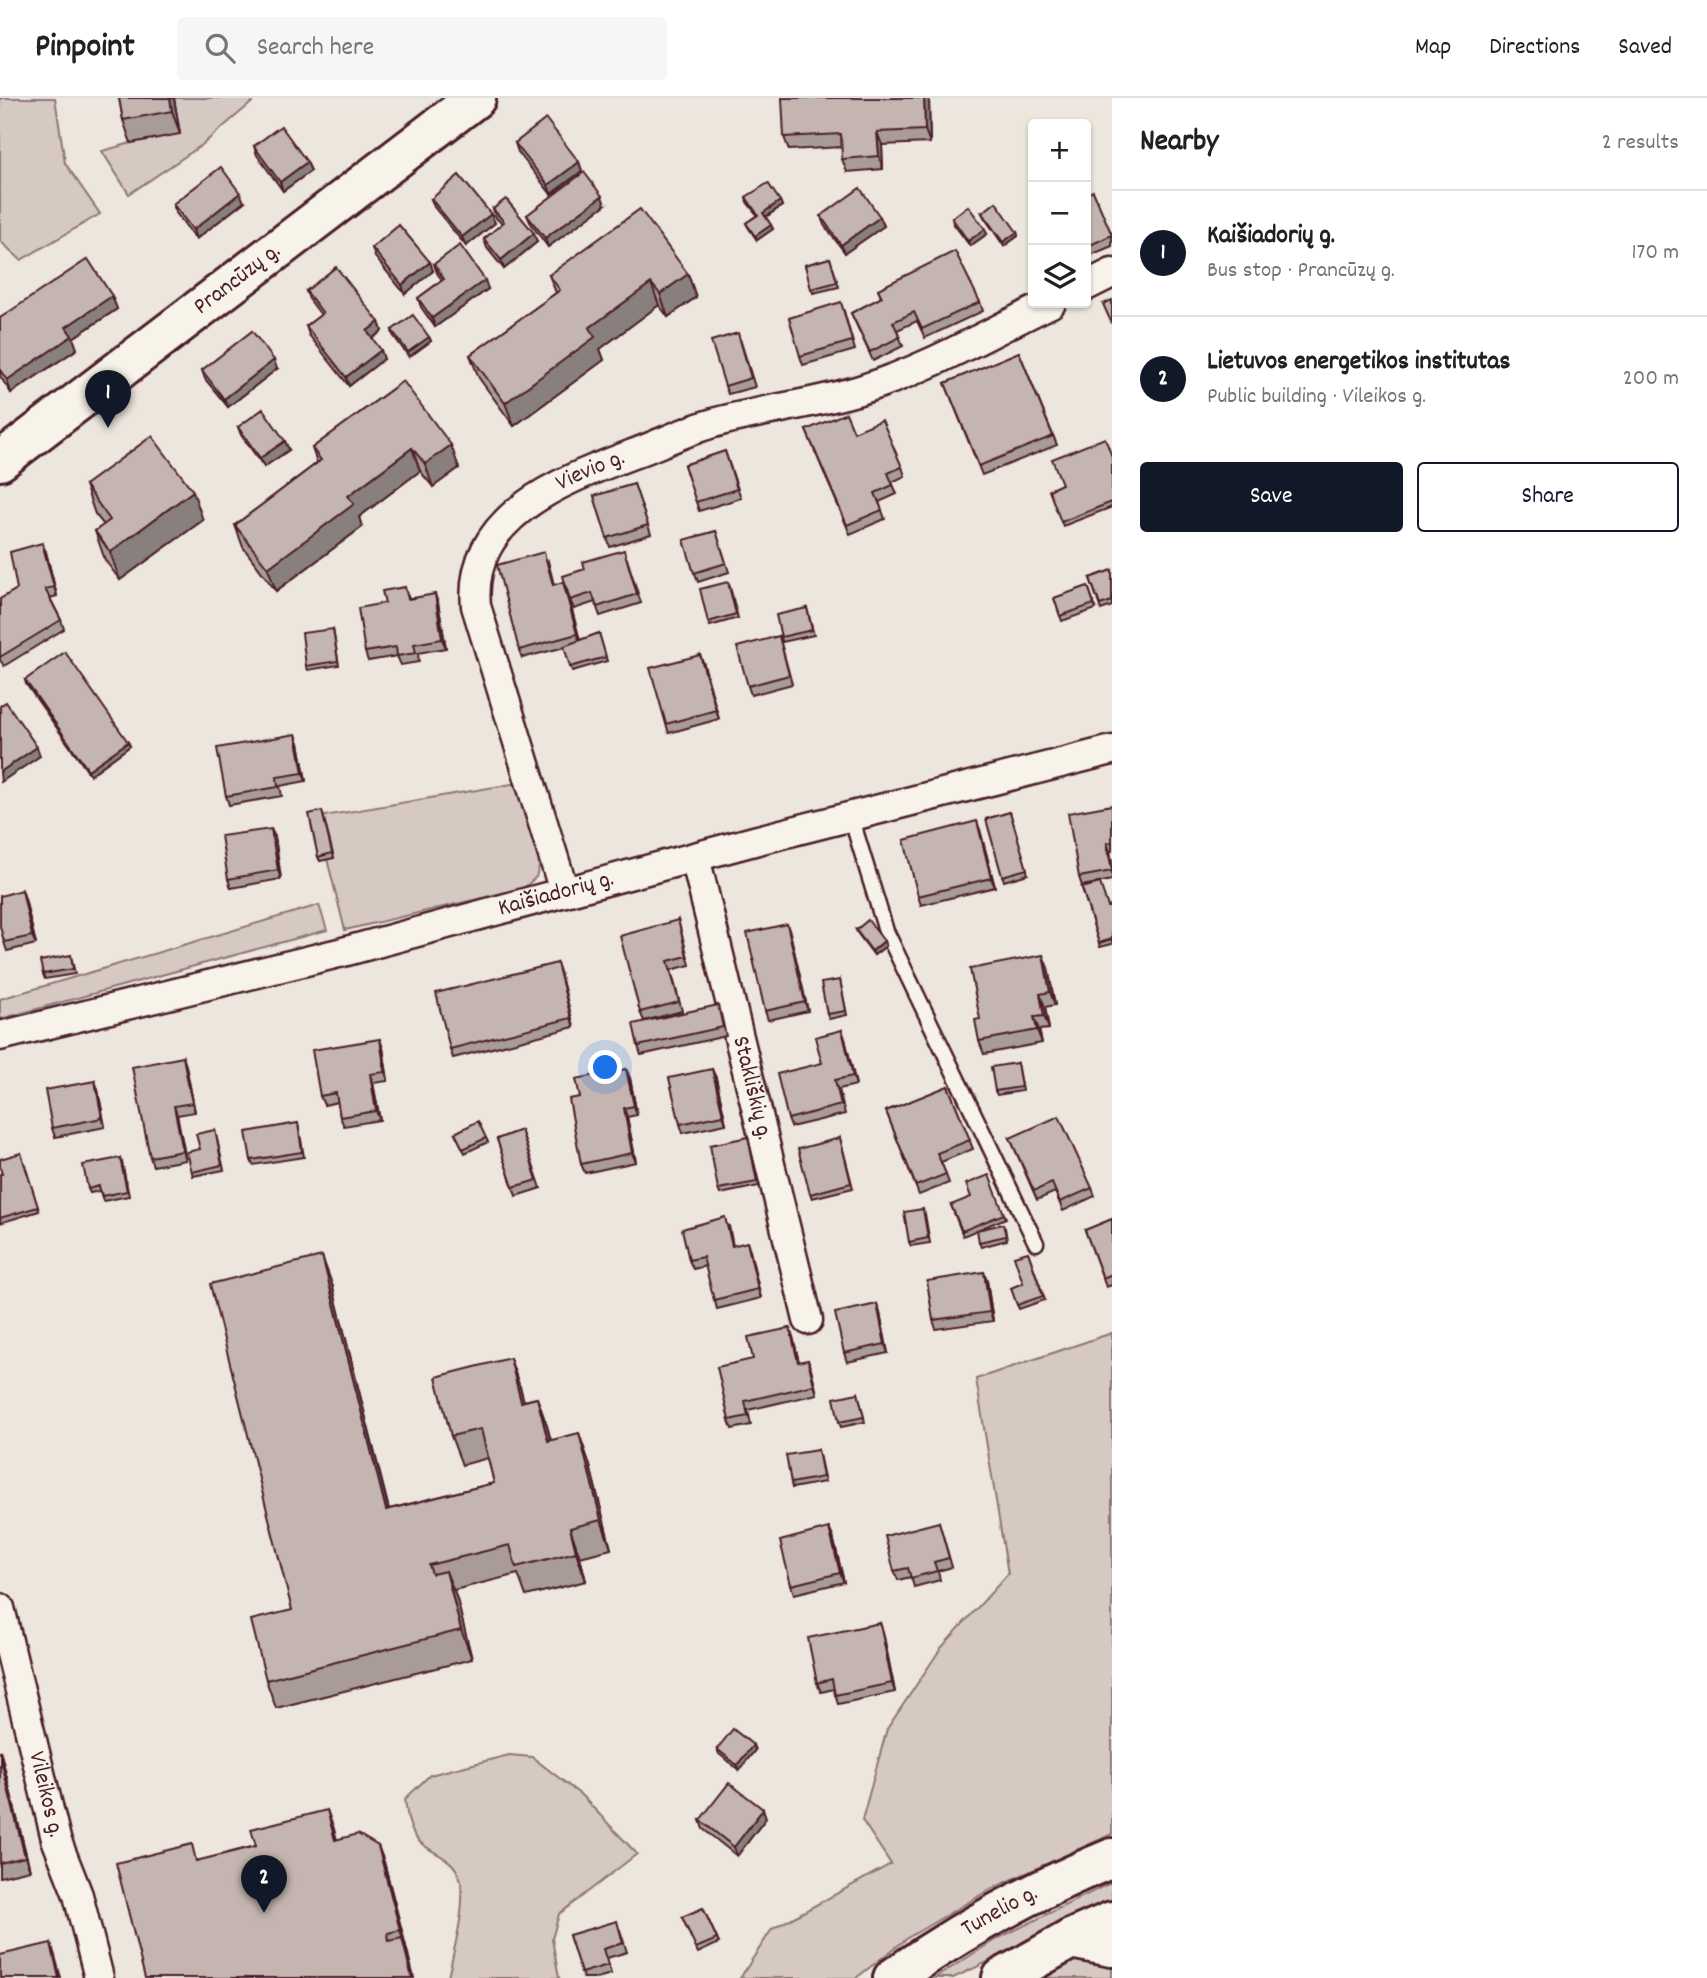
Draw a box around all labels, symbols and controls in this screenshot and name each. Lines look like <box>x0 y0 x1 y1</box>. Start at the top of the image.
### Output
search box <box>177 17 667 80</box>
text: Pinpoint <box>35 25 135 72</box>
icon: search <box>201 29 239 67</box>
text: Search here <box>257 30 374 67</box>
text: Map <box>1415 31 1451 65</box>
text: Directions <box>1489 31 1580 65</box>
text: Saved <box>1618 31 1672 65</box>
map controls <box>1028 119 1091 308</box>
button: + <box>1028 119 1091 182</box>
text: Nearby <box>1140 122 1218 165</box>
text: 2 results <box>1602 127 1679 160</box>
button: − <box>1028 182 1091 245</box>
text: Kaišiadorių g. <box>1207 218 1335 255</box>
street label: Prancūzų g. <box>187 235 288 324</box>
text: 1 <box>1160 237 1166 270</box>
text: 170 m <box>1632 237 1679 270</box>
button: layers <box>1028 245 1091 308</box>
text: Bus stop · Prancūzų g. <box>1207 255 1395 288</box>
text: Lietuvos energetikos institutas <box>1207 344 1510 381</box>
text: 2 <box>1158 363 1168 396</box>
text: 200 m <box>1623 363 1679 396</box>
pin: 1 <box>85 370 131 428</box>
text: Public building · Vileikos g. <box>1207 381 1426 414</box>
street label: Vievio g. <box>550 441 630 501</box>
button: Save <box>1140 462 1403 532</box>
button: Share <box>1417 462 1679 532</box>
street label: Kaišiadorių g. <box>495 863 618 926</box>
street label: Stakliškių g. <box>722 1033 780 1144</box>
your location <box>588 1050 622 1084</box>
street label: Vileikos g. <box>18 1748 72 1841</box>
pin: 2 <box>241 1855 287 1913</box>
street label: Tunelio g. <box>955 1877 1044 1946</box>

